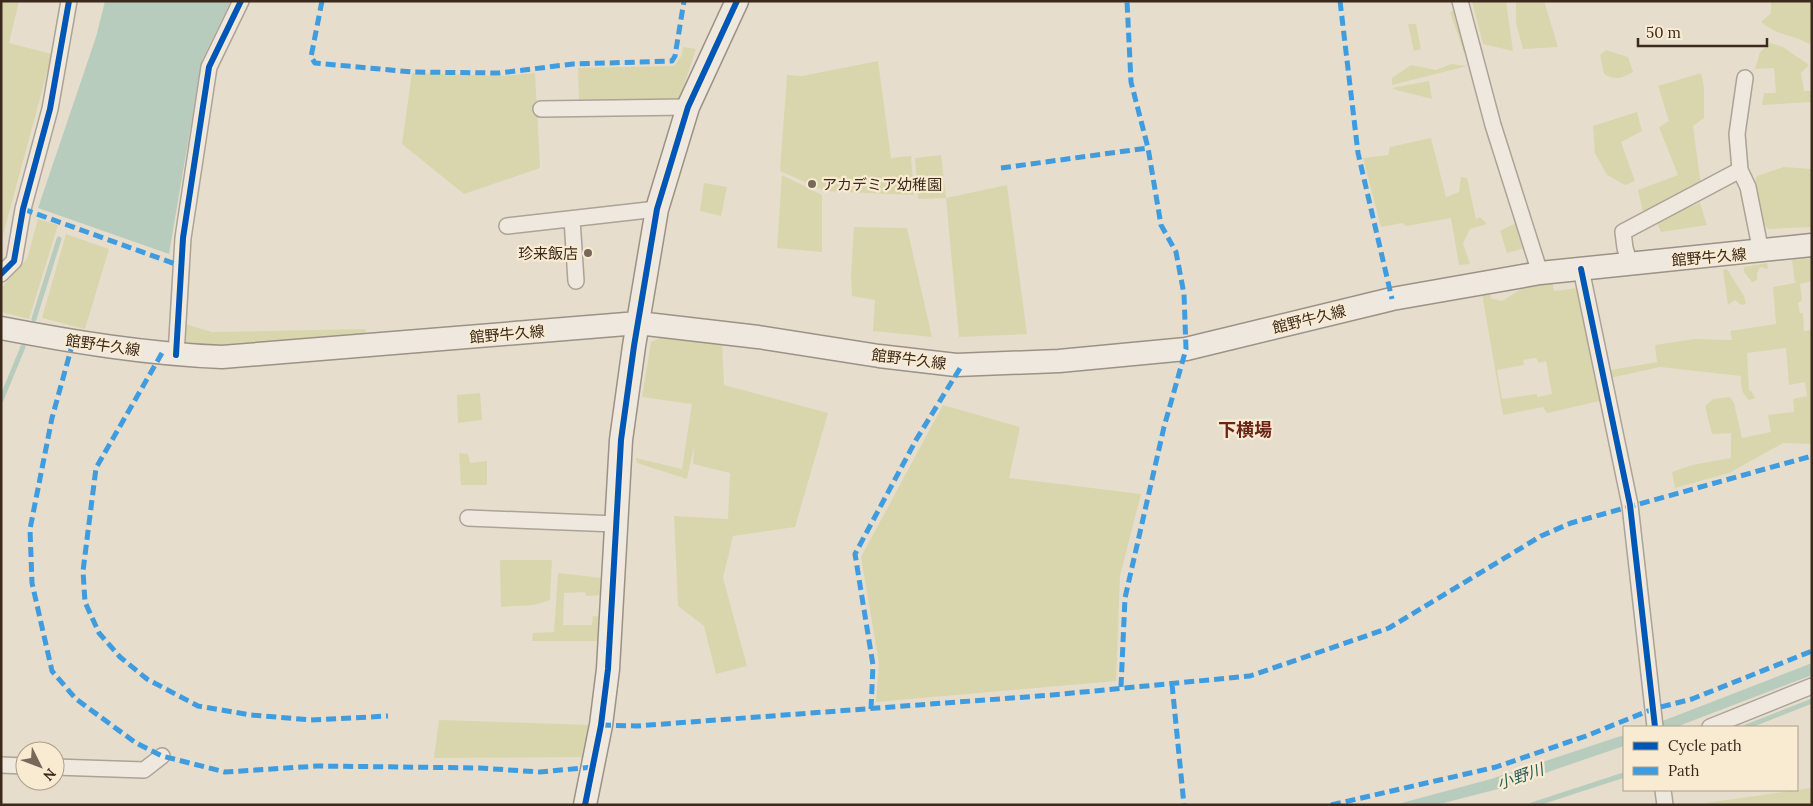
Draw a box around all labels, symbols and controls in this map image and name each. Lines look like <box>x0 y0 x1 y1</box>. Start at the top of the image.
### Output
scale bar <box>1638 15 1767 47</box>
text: 50 m <box>1646 23 1681 42</box>
place label: アカデミア幼稚園 <box>822 175 942 194</box>
marker: アカデミア幼稚園 <box>806 178 818 190</box>
place label: 珍来飯店 <box>518 244 578 263</box>
street label: 館野牛久線 <box>1671 244 1747 270</box>
marker: 珍来飯店 <box>582 247 594 259</box>
street label: 館野牛久線 <box>1270 301 1348 337</box>
street label: 館野牛久線 <box>469 321 545 347</box>
street label: 館野牛久線 <box>65 330 141 360</box>
street label: 館野牛久線 <box>871 345 947 373</box>
district label: 下横場 <box>1218 418 1272 441</box>
legend <box>1623 726 1798 791</box>
text: Cycle path <box>1668 736 1742 755</box>
north arrow <box>15 741 65 791</box>
water label: 小野川 <box>1494 758 1548 793</box>
text: Path <box>1668 761 1699 780</box>
text: N <box>39 765 60 785</box>

